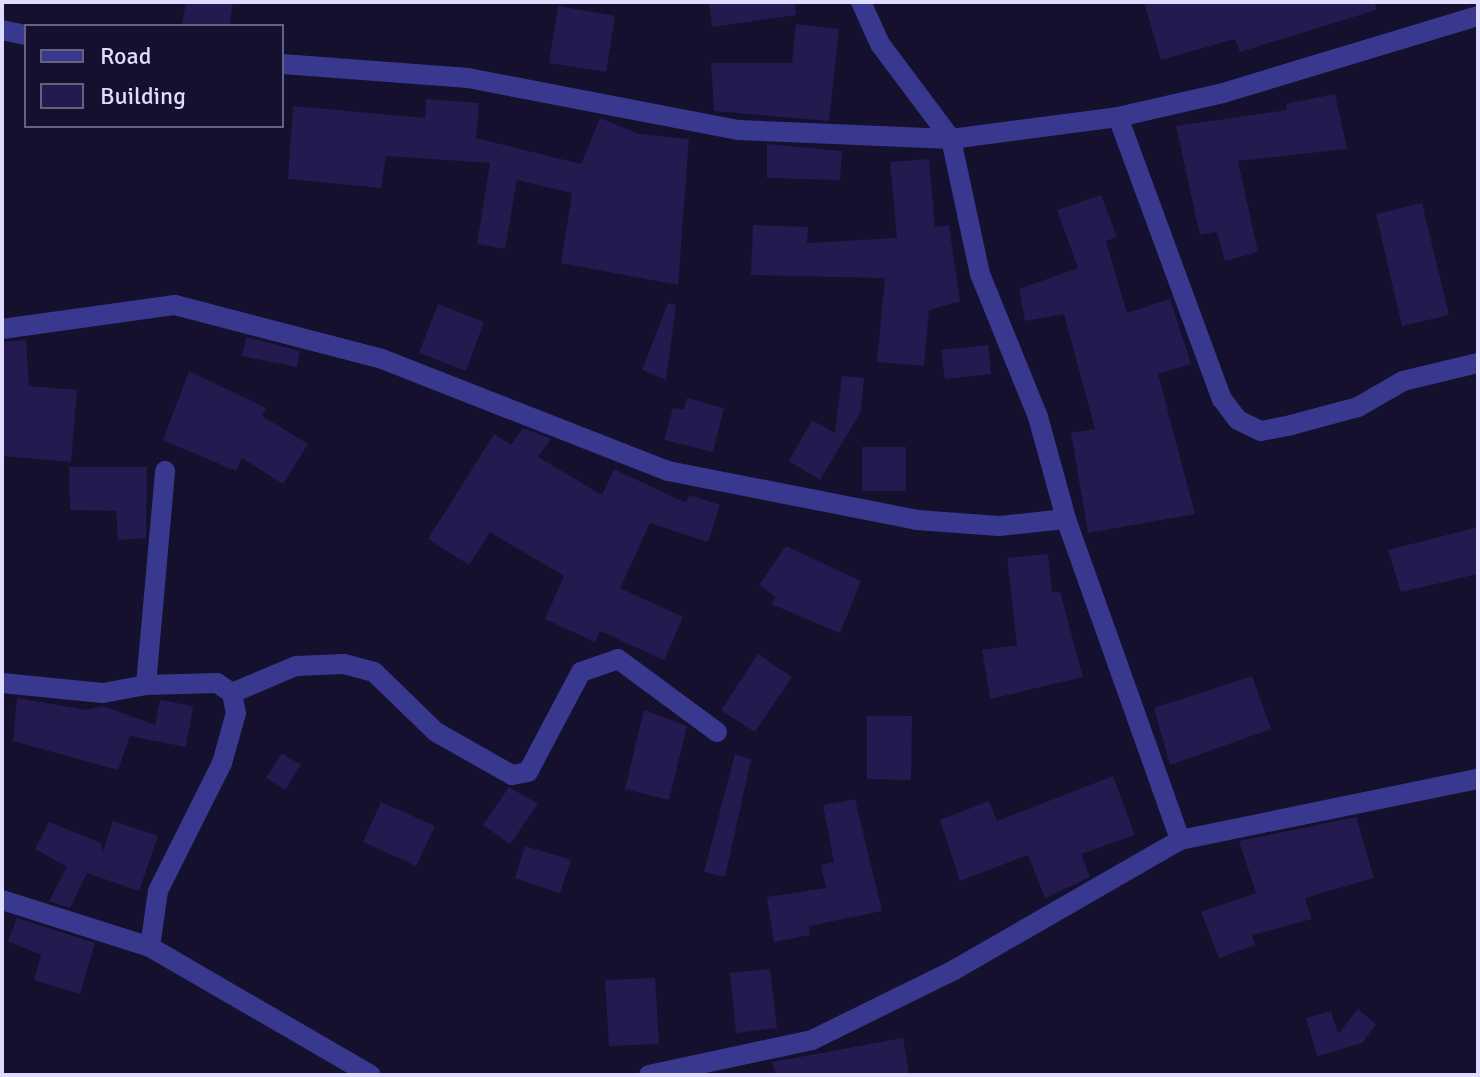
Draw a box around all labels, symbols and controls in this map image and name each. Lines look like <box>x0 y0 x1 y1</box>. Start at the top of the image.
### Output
legend <box>24 24 284 128</box>
text: Road <box>100 41 151 71</box>
text: Building <box>100 81 186 111</box>

